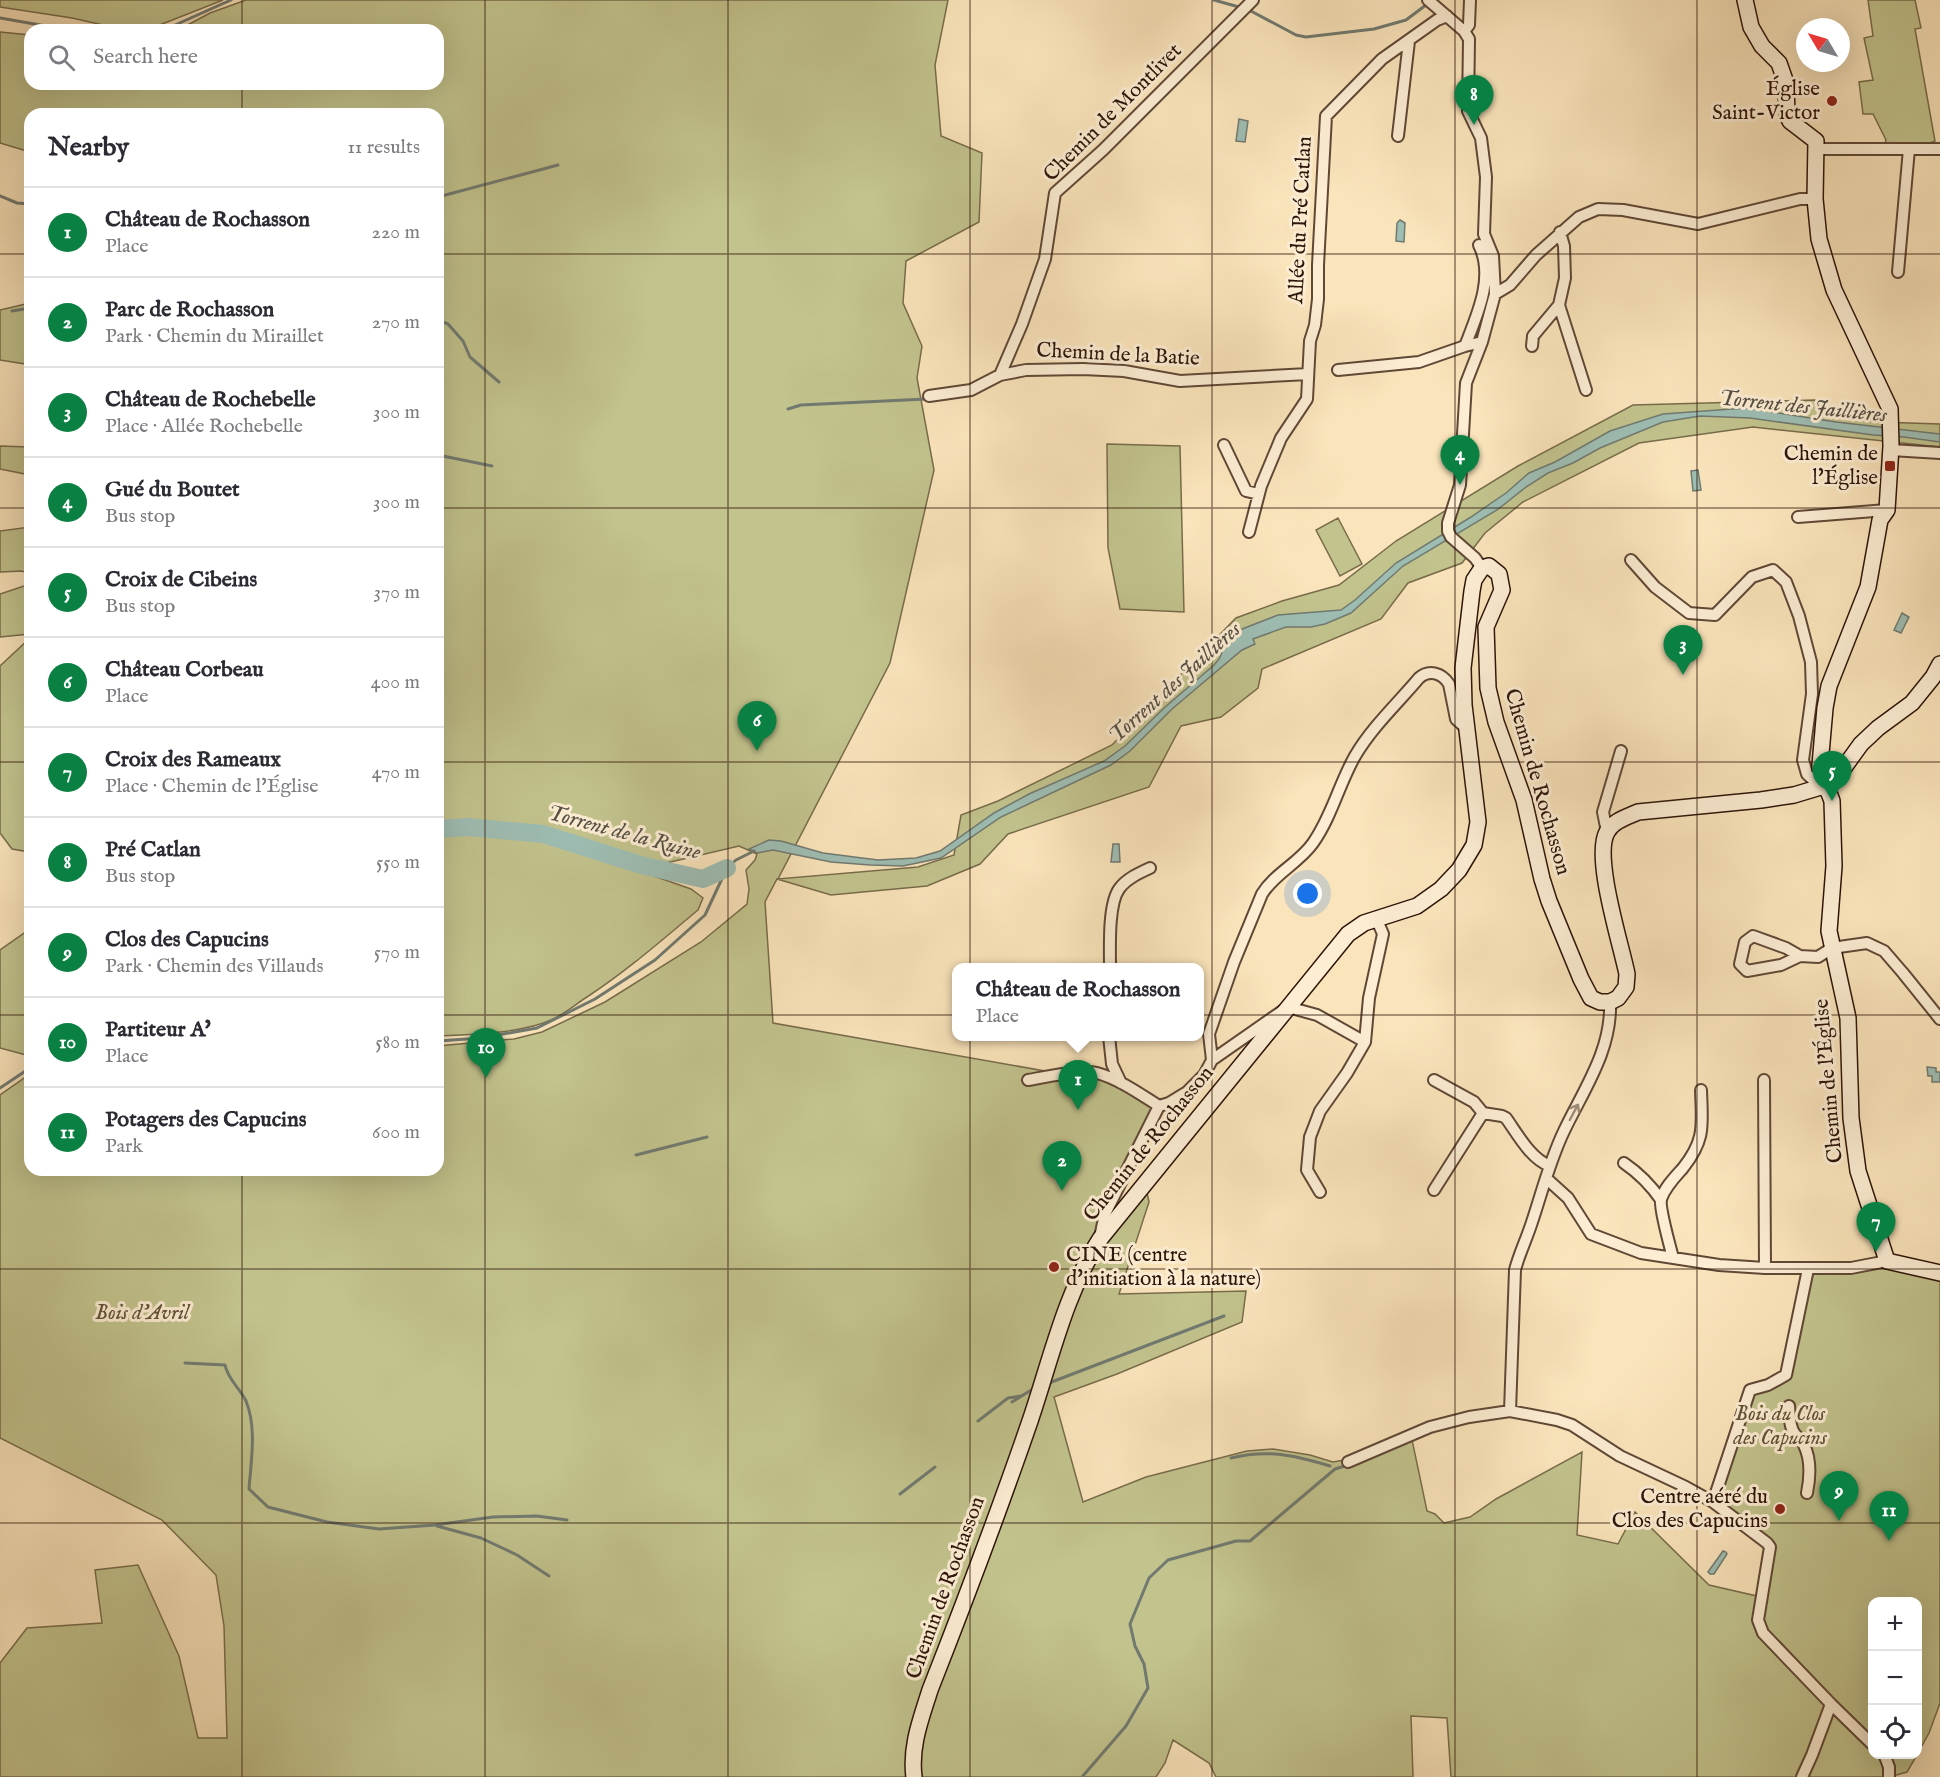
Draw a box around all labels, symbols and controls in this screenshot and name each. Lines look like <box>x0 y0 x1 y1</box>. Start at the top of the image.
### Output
north arrow <box>1796 18 1850 72</box>
search box <box>24 24 444 90</box>
street label: Chemin de Montlivet <box>1038 38 1188 188</box>
icon: search <box>45 41 78 74</box>
text: Search here <box>93 43 198 71</box>
place label: Église Saint-Victor <box>1712 75 1820 127</box>
pin: 8 <box>1454 76 1494 125</box>
marker: Église Saint-Victor <box>1825 94 1839 108</box>
text: Nearby <box>48 131 129 164</box>
text: 11 results <box>347 135 420 160</box>
street label: Allée du Pré Catlan <box>1283 136 1319 305</box>
text: Château de Rochasson <box>105 206 310 234</box>
text: 1 <box>64 220 71 245</box>
text: 220 m <box>372 220 420 245</box>
text: Place <box>105 234 148 259</box>
text: Parc de Rochasson <box>105 296 274 324</box>
text: 2 <box>63 310 72 335</box>
text: 270 m <box>372 310 420 335</box>
text: Park · Chemin du Miraillet <box>105 324 324 349</box>
street label: Chemin de la Batie <box>1036 337 1201 373</box>
water label: Torrent des Jaillières <box>1718 384 1889 430</box>
text: Château de Rochebelle <box>105 386 316 414</box>
text: 3 <box>64 400 71 425</box>
text: 300 m <box>373 400 420 425</box>
text: Place · Allée Rochebelle <box>105 414 303 439</box>
pin: 4 <box>1440 436 1480 485</box>
place label: Chemin de l'Église <box>1784 441 1878 492</box>
marker: Chemin de l'Église <box>1883 459 1897 473</box>
text: Gué du Boutet <box>105 476 240 504</box>
text: 4 <box>63 490 72 515</box>
text: 300 m <box>373 490 420 515</box>
text: Bus stop <box>105 504 175 529</box>
text: Croix de Cibeins <box>105 566 257 594</box>
text: 5 <box>64 580 71 605</box>
text: 370 m <box>374 580 420 605</box>
text: Bus stop <box>105 594 175 619</box>
water label: Torrent des Jaillières <box>1103 616 1248 750</box>
pin: 3 <box>1664 626 1702 675</box>
text: Château Corbeau <box>105 656 264 684</box>
text: 6 <box>63 670 72 695</box>
text: 400 m <box>371 670 420 695</box>
text: Place <box>105 684 148 709</box>
street label: Chemin de Rochasson <box>1497 686 1577 878</box>
pin: 6 <box>738 702 777 751</box>
text: Croix des Rameaux <box>105 746 281 774</box>
pin: 5 <box>1812 752 1852 801</box>
text: 7 <box>63 760 72 785</box>
text: 470 m <box>372 760 420 785</box>
text: Place · Chemin de l'Église <box>105 774 318 799</box>
water label: Torrent de la Ruine <box>544 799 704 867</box>
text: Pré Catlan <box>105 836 201 864</box>
text: 8 <box>64 850 71 875</box>
text: 550 m <box>376 850 420 875</box>
text: Bus stop <box>105 864 175 889</box>
your location <box>1293 879 1322 908</box>
text: Clos des Capucins <box>105 926 269 954</box>
text: 9 <box>63 940 72 965</box>
text: 570 m <box>374 940 420 965</box>
text: Park · Chemin des Villauds <box>105 954 323 979</box>
popup <box>952 963 1204 1041</box>
text: Château de Rochasson <box>975 976 1181 1004</box>
street label: Chemin de l'Église <box>1807 997 1850 1164</box>
text: Place <box>975 1004 1019 1029</box>
text: Partiteur A' <box>105 1016 211 1044</box>
pin: 10 <box>466 1028 506 1078</box>
text: 10 <box>59 1030 76 1055</box>
text: 580 m <box>375 1030 420 1055</box>
text: Place <box>105 1044 148 1069</box>
pin: 1 <box>1058 1060 1098 1110</box>
street label: Chemin de Rochasson <box>1078 1061 1220 1227</box>
one-way arrow <box>1569 1104 1580 1122</box>
text: Potagers des Capucins <box>105 1106 306 1134</box>
text: 11 <box>60 1120 75 1145</box>
text: 600 m <box>372 1120 420 1145</box>
text: Park <box>105 1134 143 1159</box>
pin: 2 <box>1042 1142 1082 1191</box>
pin: 7 <box>1856 1202 1896 1252</box>
place label: CINE (centre d'initiation à la nature) <box>1066 1242 1261 1293</box>
marker: CINE (centre d'initiation à la nature) <box>1047 1260 1061 1274</box>
park label: Bois d'Avril <box>95 1300 191 1327</box>
park label: Bois du Clos des Capucins <box>1732 1401 1828 1452</box>
pin: 9 <box>1820 1472 1858 1521</box>
place label: Centre aéré du Clos des Capucins <box>1612 1484 1768 1535</box>
pin: 11 <box>1870 1492 1908 1541</box>
street label: Chemin de Rochasson <box>900 1493 992 1683</box>
marker: Centre aéré du Clos des Capucins <box>1773 1502 1787 1516</box>
map controls <box>1868 1597 1922 1759</box>
button: + <box>1868 1597 1922 1651</box>
button: − <box>1868 1651 1922 1705</box>
button: locate <box>1868 1705 1922 1759</box>

